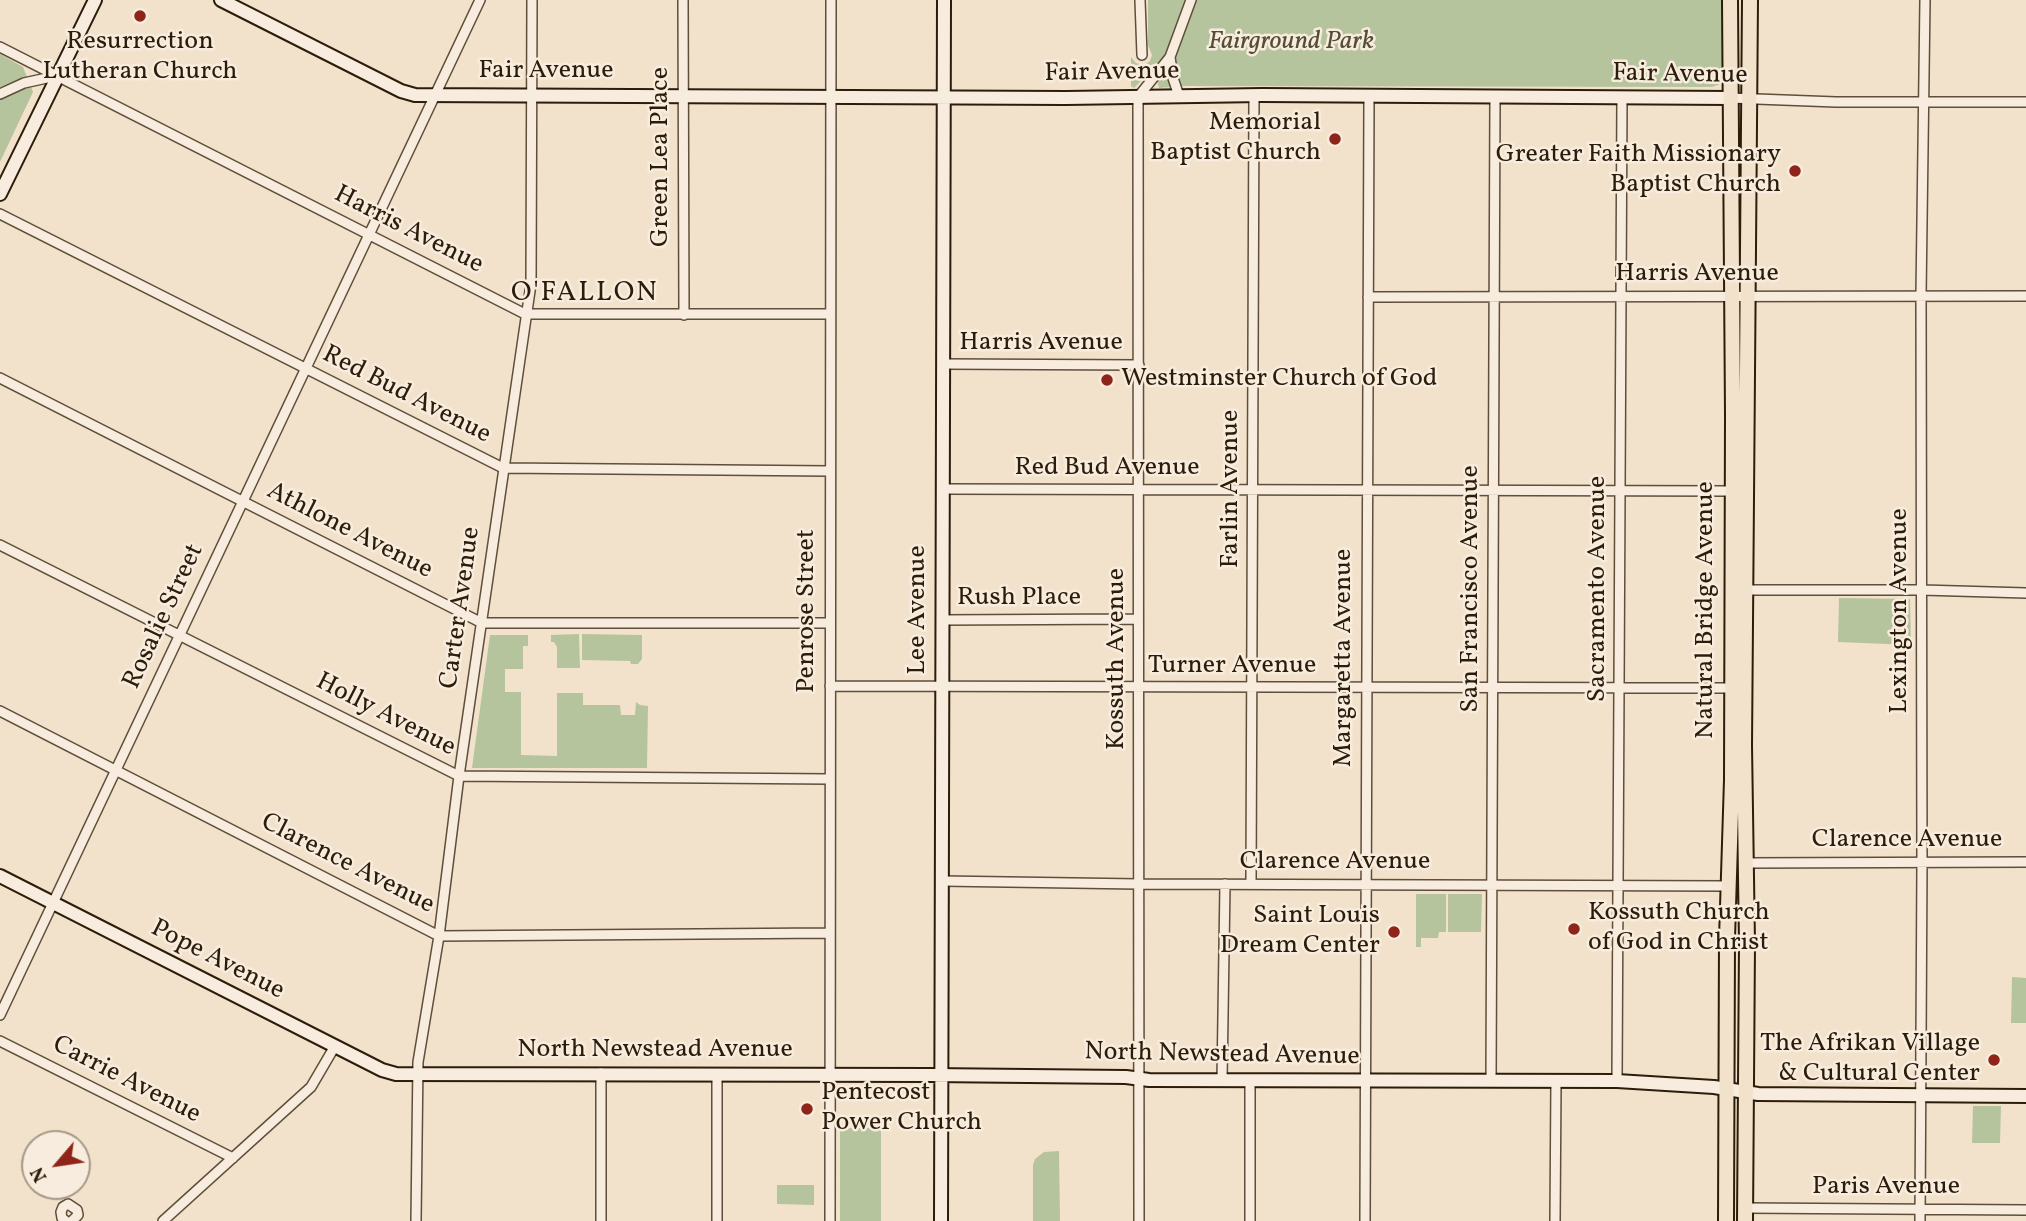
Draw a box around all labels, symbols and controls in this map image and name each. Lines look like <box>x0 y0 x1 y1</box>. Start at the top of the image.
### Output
marker: Resurrection Lutheran Church <box>132 8 148 24</box>
place label: Resurrection Lutheran Church <box>42 27 238 88</box>
park label: Fairground Park <box>1208 27 1374 59</box>
street label: Fair Avenue <box>478 56 614 88</box>
street label: Fair Avenue <box>1044 57 1180 91</box>
street label: Fair Avenue <box>1612 59 1748 93</box>
street label: Green Lea Place <box>646 67 678 247</box>
place label: Memorial Baptist Church <box>1150 108 1321 170</box>
marker: Memorial Baptist Church <box>1327 131 1343 147</box>
place label: Greater Faith Missionary Baptist Church <box>1496 140 1781 202</box>
marker: Greater Faith Missionary Baptist Church <box>1787 163 1803 179</box>
street label: Harris Avenue <box>328 180 488 282</box>
street label: Harris Avenue <box>1615 259 1779 291</box>
district label: O'FALLON <box>512 278 658 312</box>
street label: Harris Avenue <box>959 328 1123 360</box>
street label: Red Bud Avenue <box>316 340 496 452</box>
place label: Westminster Church of God <box>1121 364 1437 396</box>
marker: Westminster Church of God <box>1099 372 1115 388</box>
street label: Farlin Avenue <box>1216 410 1248 568</box>
street label: Red Bud Avenue <box>1014 453 1200 485</box>
street label: San Francisco Avenue <box>1456 465 1488 713</box>
street label: Sacramento Avenue <box>1583 476 1615 702</box>
street label: Athlone Avenue <box>261 477 437 587</box>
street label: Natural Bridge Avenue <box>1691 481 1723 739</box>
street label: Lexington Avenue <box>1885 508 1917 714</box>
street label: Carter Avenue <box>435 525 489 691</box>
street label: Penrose Street <box>792 529 824 693</box>
street label: Rosalie Street <box>118 540 212 694</box>
street label: Lee Avenue <box>903 545 935 675</box>
street label: Margaretta Avenue <box>1329 549 1361 767</box>
street label: Kossuth Avenue <box>1102 568 1134 750</box>
street label: Rush Place <box>957 583 1081 615</box>
street label: Turner Avenue <box>1148 651 1316 683</box>
street label: Holly Avenue <box>310 667 460 765</box>
street label: Clarence Avenue <box>255 808 439 922</box>
street label: Clarence Avenue <box>1812 825 2002 857</box>
street label: Clarence Avenue <box>1240 847 1430 879</box>
place label: Kossuth Church of God in Christ <box>1588 898 1770 960</box>
place label: Saint Louis Dream Center <box>1220 901 1380 962</box>
street label: Pope Avenue <box>145 914 289 1008</box>
marker: Kossuth Church of God in Christ <box>1566 921 1582 937</box>
marker: Saint Louis Dream Center <box>1386 924 1402 940</box>
place label: The Afrikan Village & Cultural Center <box>1760 1029 1980 1090</box>
street label: Carrie Avenue <box>47 1030 205 1132</box>
street label: North Newstead Avenue <box>517 1035 793 1067</box>
street label: North Newstead Avenue <box>1084 1038 1360 1074</box>
marker: The Afrikan Village & Cultural Center <box>1986 1052 2002 1068</box>
place label: Pentecost Power Church <box>821 1078 982 1140</box>
marker: Pentecost Power Church <box>799 1101 815 1117</box>
north arrow <box>21 1130 91 1200</box>
text: N <box>25 1162 54 1187</box>
street label: Paris Avenue <box>1812 1172 1960 1204</box>

